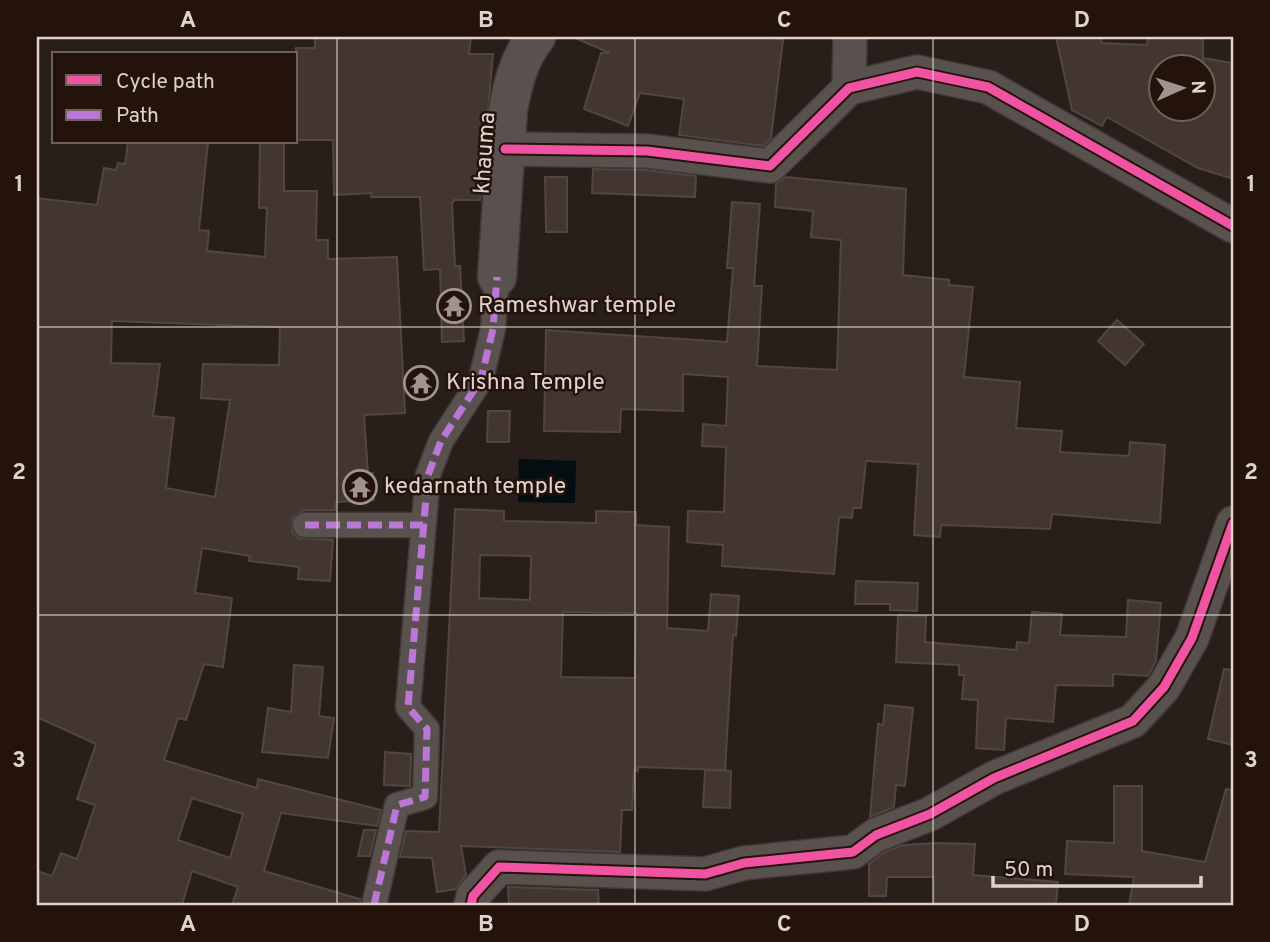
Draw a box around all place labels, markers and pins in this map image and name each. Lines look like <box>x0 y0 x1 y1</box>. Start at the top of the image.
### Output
temple icon: Rameshwar temple <box>435 287 473 325</box>
place label: Rameshwar temple <box>478 292 676 321</box>
temple icon: Krishna Temple <box>402 364 440 402</box>
place label: Krishna Temple <box>446 369 605 398</box>
temple icon: kedarnath temple <box>341 468 379 506</box>
place label: kedarnath temple <box>384 473 566 502</box>

